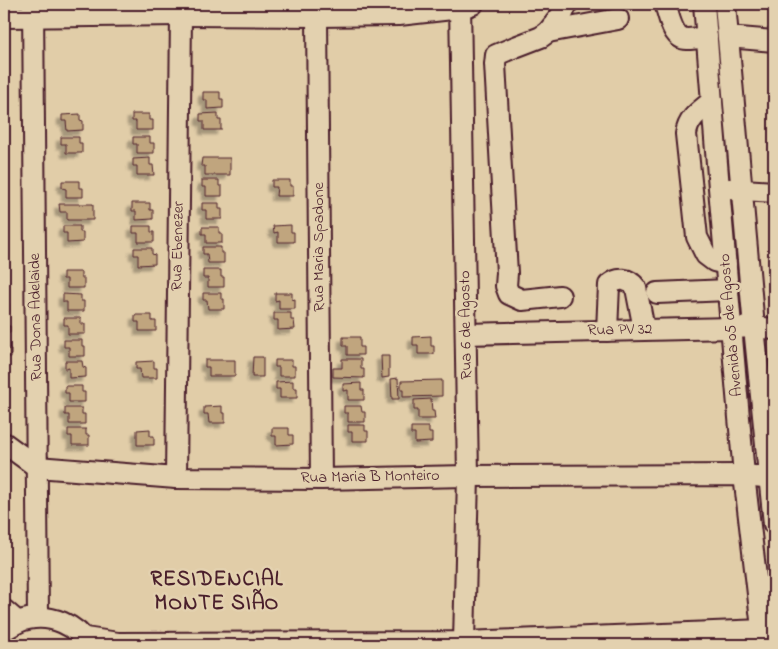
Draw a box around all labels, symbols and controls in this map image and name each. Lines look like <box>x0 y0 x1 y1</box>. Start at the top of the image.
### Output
street label: Rua Maria Spadone <box>307 181 331 312</box>
street label: Rua Ebenezer <box>165 201 191 291</box>
street label: Rua Dona Adelaide <box>23 252 49 381</box>
street label: Avenida 05 de Agosto <box>713 252 749 398</box>
street label: Rua 6 de Agosto <box>453 270 479 380</box>
street label: Rua PV 32 <box>587 317 653 343</box>
street label: Rua Maria B Monteiro <box>300 464 440 490</box>
district label: RESIDENCIAL MONTE SIÃO <box>150 565 284 619</box>

